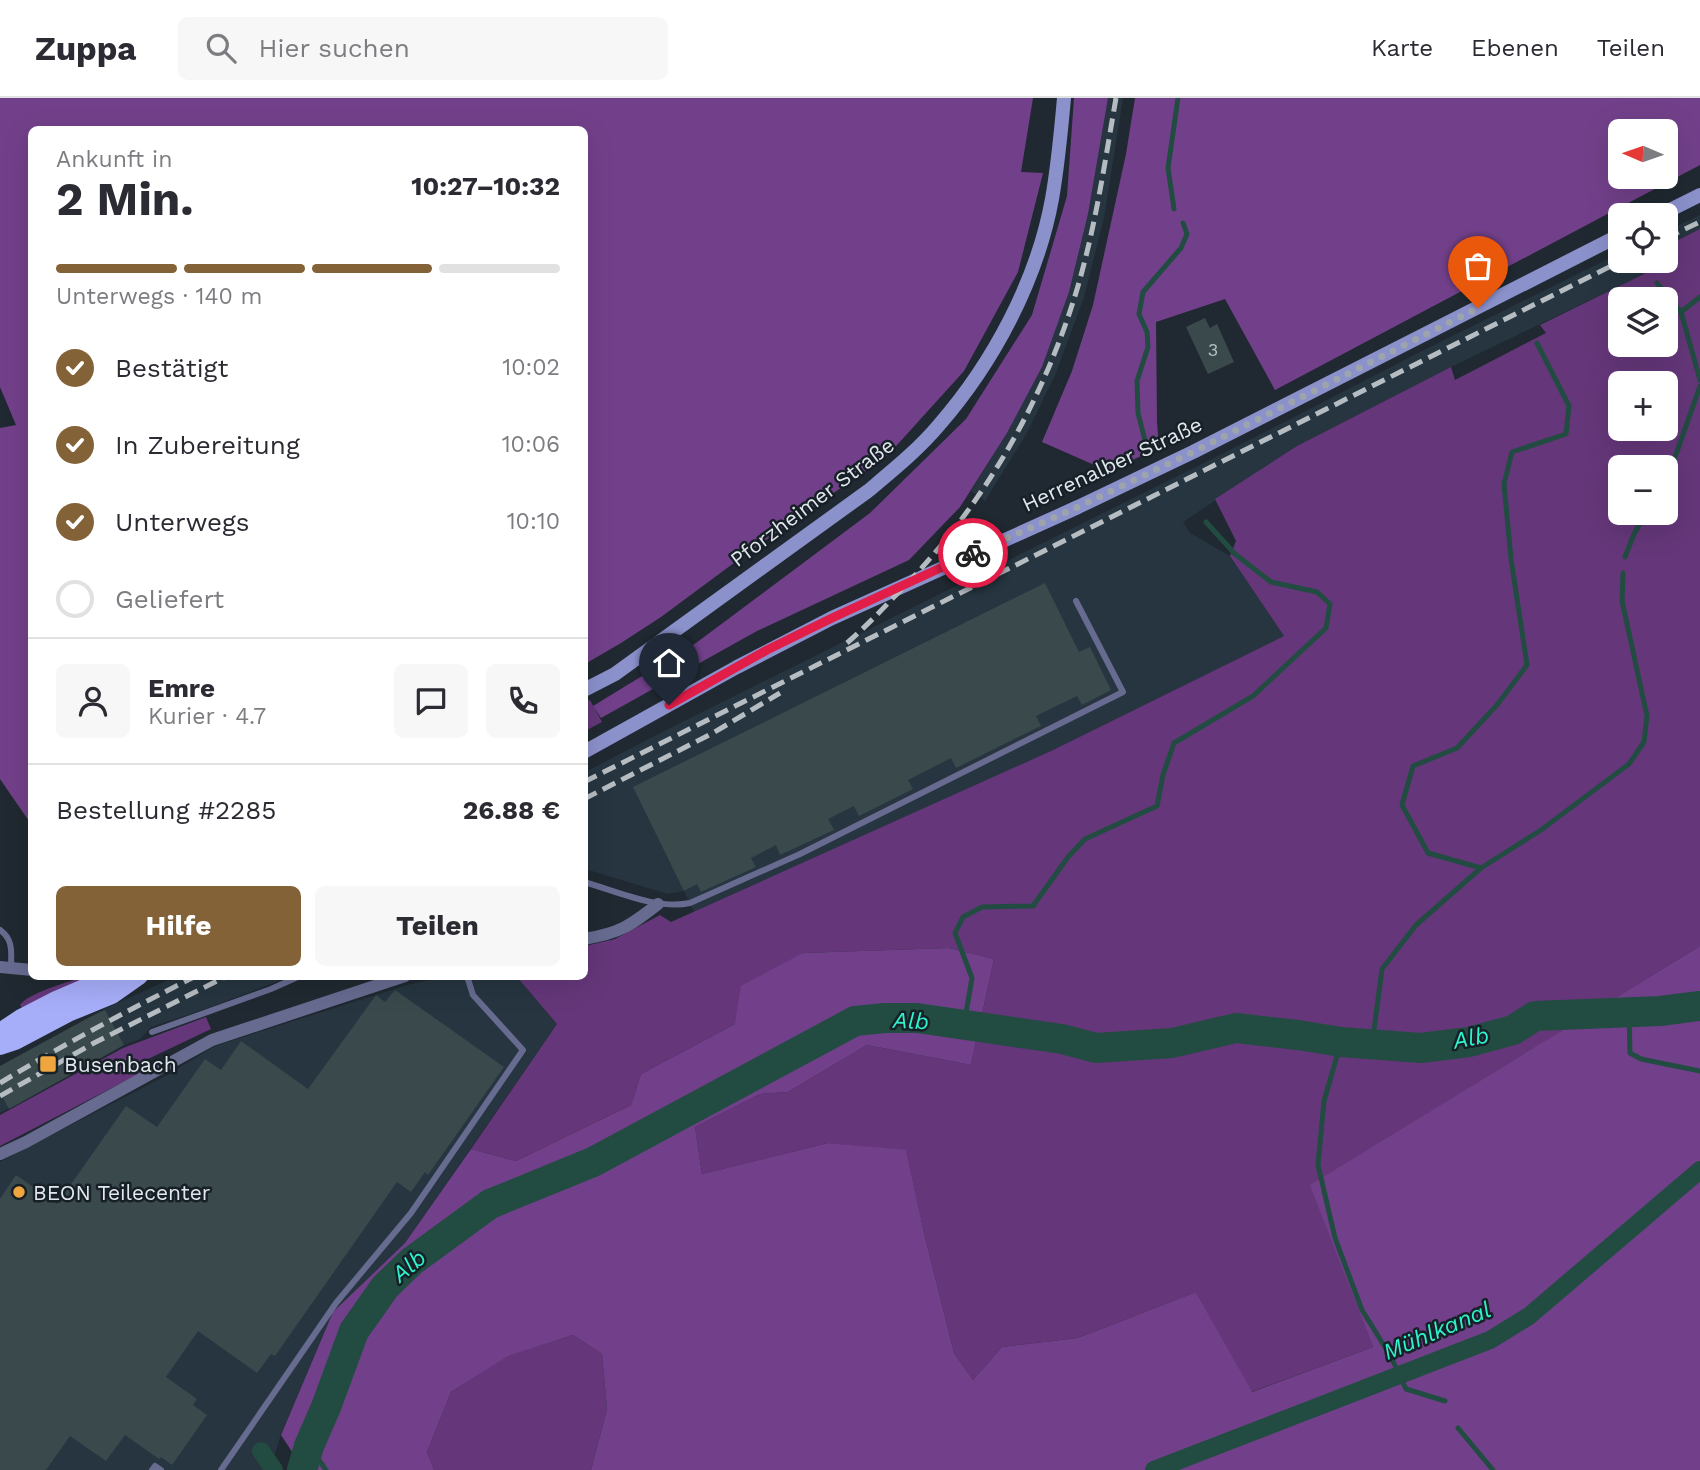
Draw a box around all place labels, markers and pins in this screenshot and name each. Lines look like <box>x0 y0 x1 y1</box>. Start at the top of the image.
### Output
pin <box>1448 236 1508 308</box>
pin <box>639 633 699 705</box>
place label: Busenbach <box>64 1052 177 1077</box>
marker: Busenbach <box>38 1054 58 1074</box>
place label: BEON Teilecenter <box>33 1180 211 1205</box>
marker: BEON Teilecenter <box>11 1184 27 1200</box>

